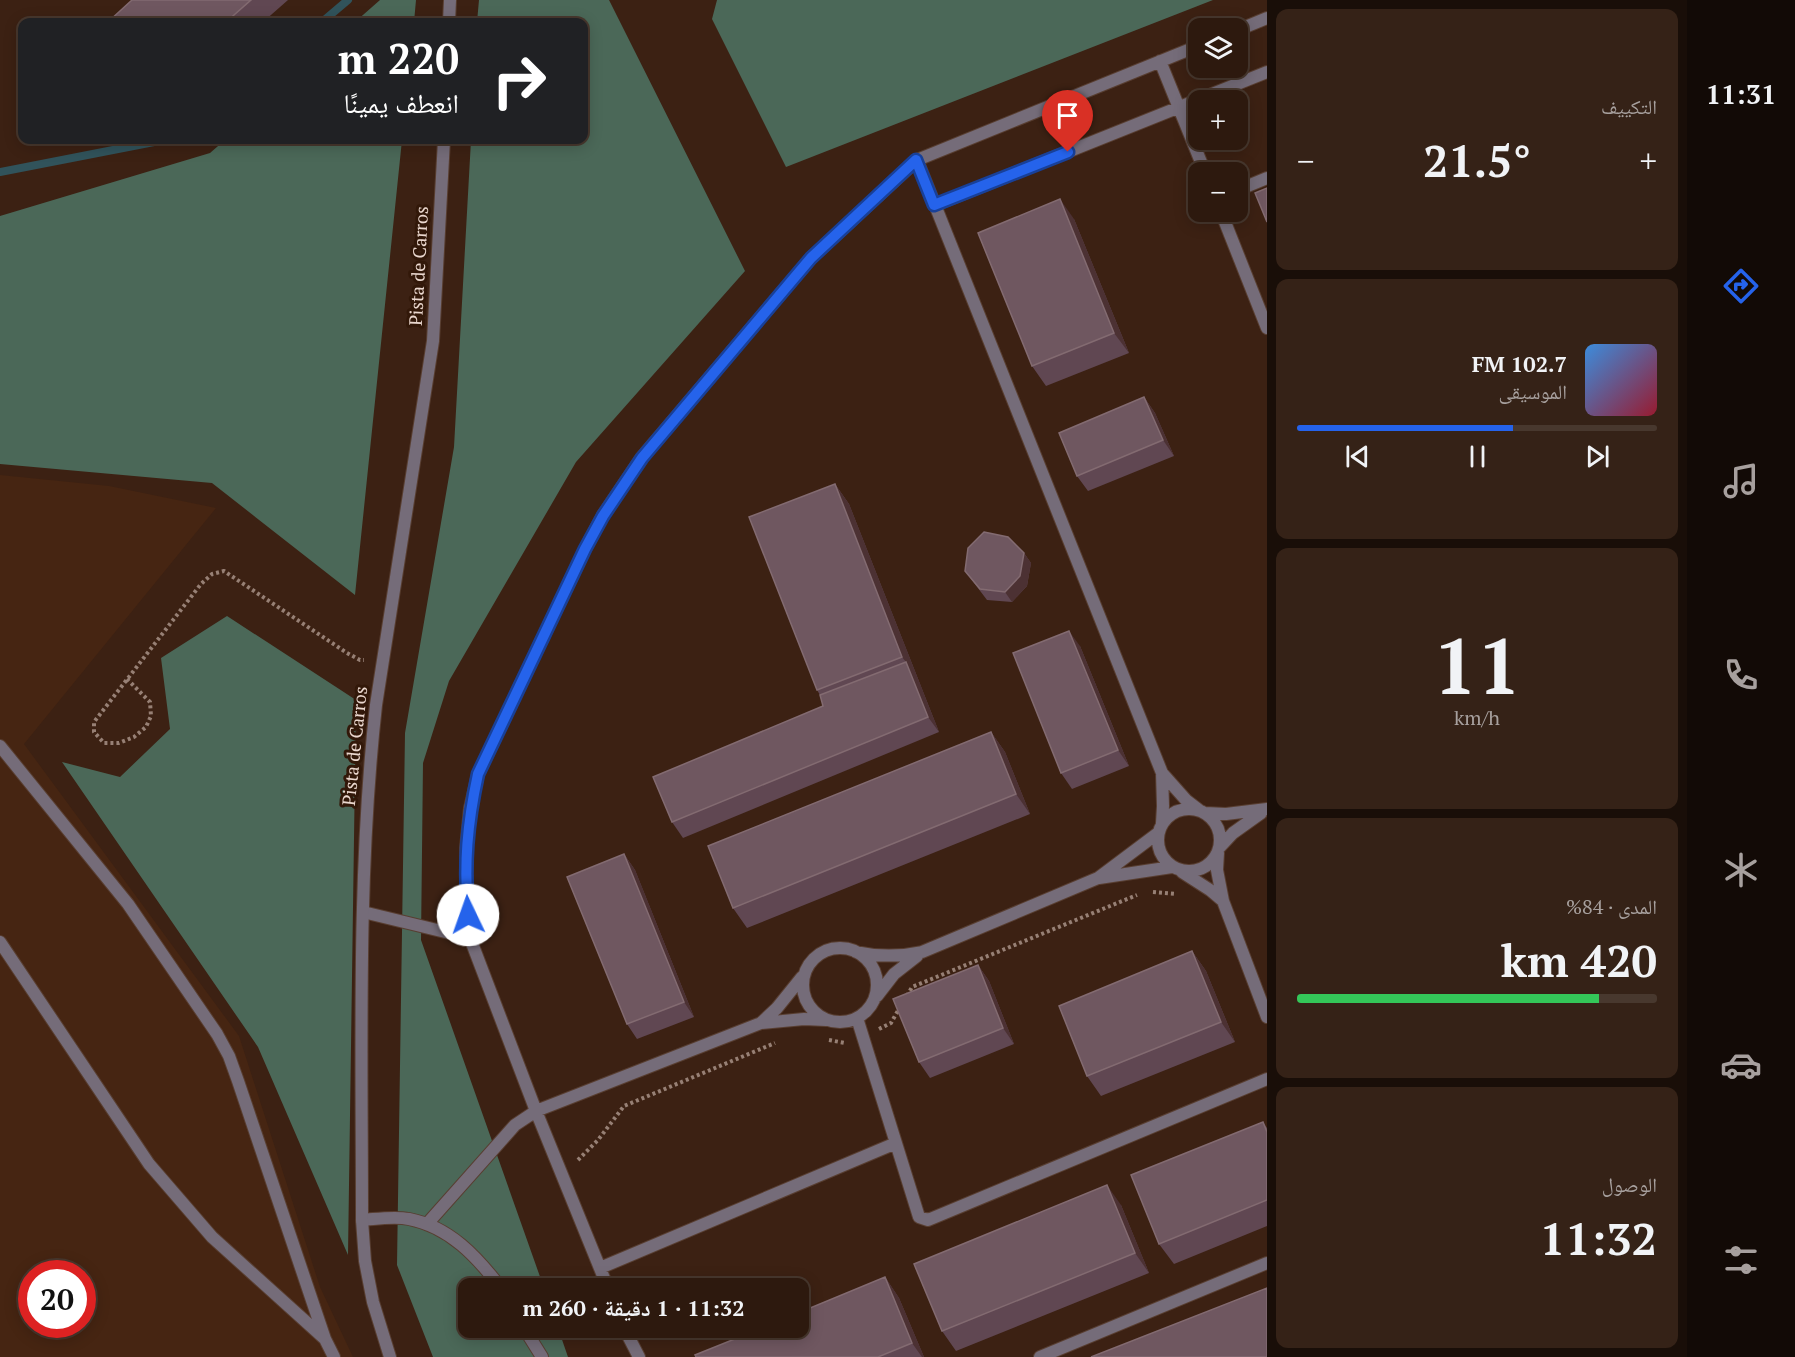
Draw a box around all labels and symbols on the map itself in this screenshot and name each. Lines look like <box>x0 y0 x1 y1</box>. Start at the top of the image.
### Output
pin <box>1042 90 1093 152</box>
street label: Pista de Carros <box>403 206 433 326</box>
street label: Pista de Carros <box>336 685 372 807</box>
position arrow <box>436 883 500 947</box>
speed limit sign: 20 <box>18 1260 96 1338</box>

